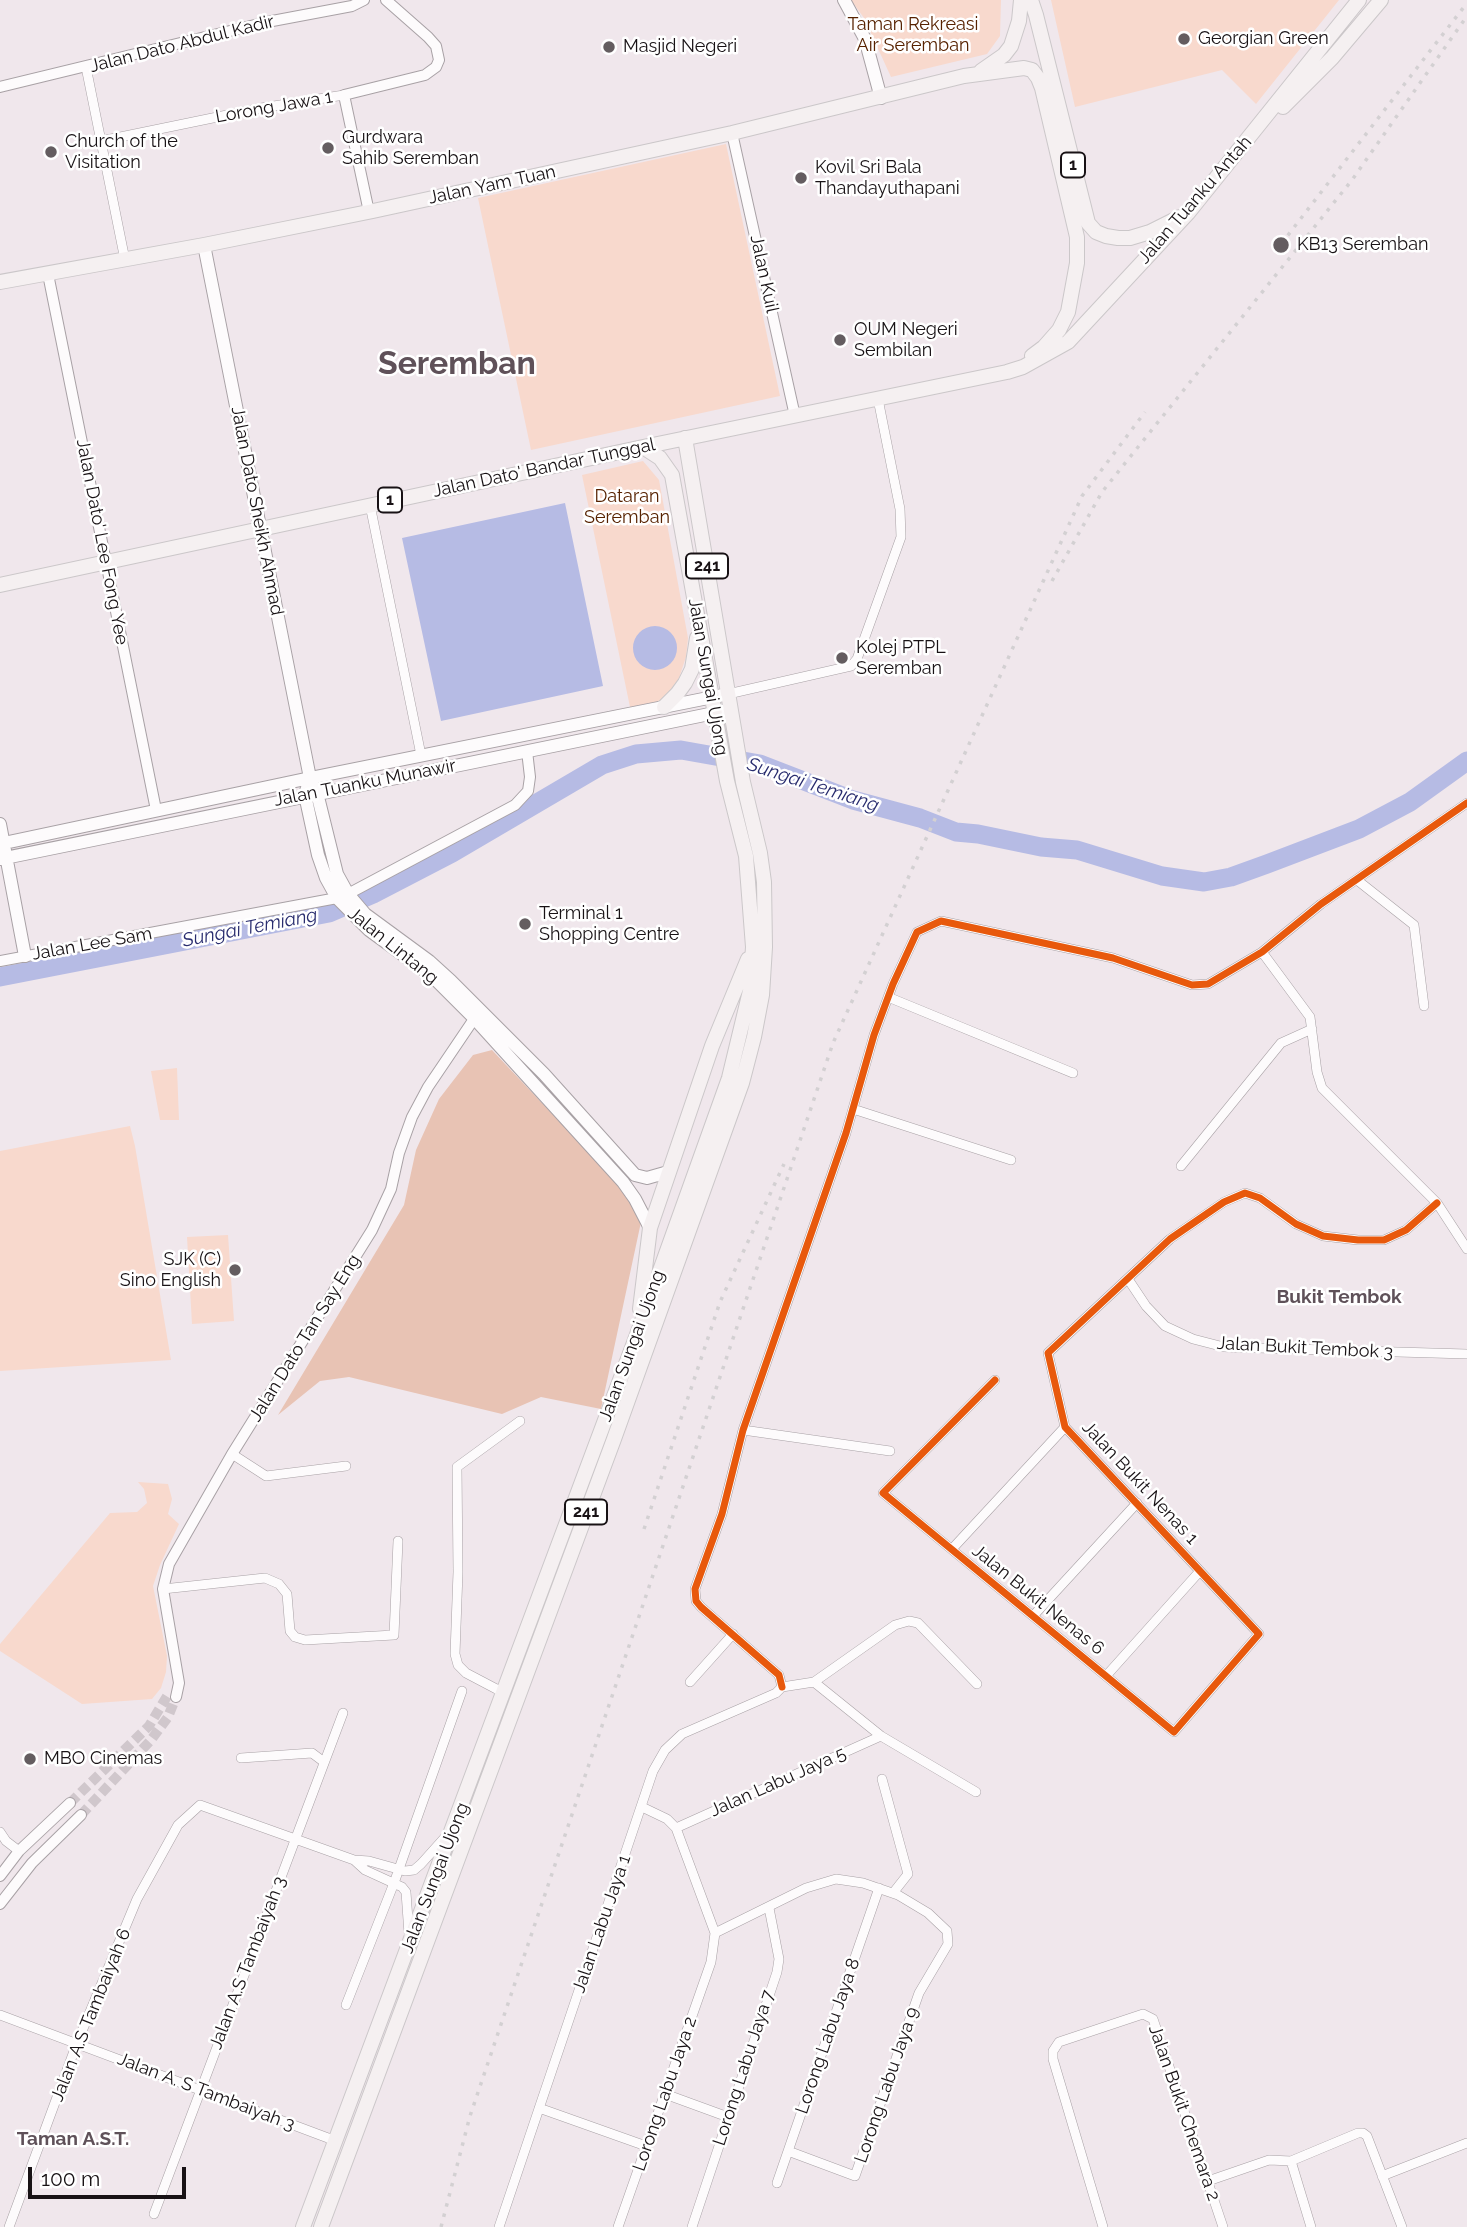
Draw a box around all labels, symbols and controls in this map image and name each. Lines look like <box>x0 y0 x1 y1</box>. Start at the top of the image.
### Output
street label: Jalan Dato Abdul Kadir <box>88 11 276 77</box>
park label: Taman Rekreasi Air Seremban <box>848 14 978 56</box>
place label: Georgian Green <box>1198 28 1329 50</box>
marker: Georgian Green <box>1176 31 1192 47</box>
place label: Masjid Negeri <box>623 36 737 58</box>
marker: Masjid Negeri <box>601 39 617 55</box>
street label: Lorong Jawa 1 <box>214 86 334 128</box>
place label: Gurdwara Sahib Seremban <box>342 127 479 170</box>
place label: Church of the Visitation <box>65 131 178 174</box>
street label: Jalan Tuanku Antah <box>1134 132 1256 268</box>
marker: Gurdwara Sahib Seremban <box>320 140 336 156</box>
marker: Church of the Visitation <box>43 144 59 160</box>
road number: 1 <box>1061 153 1085 178</box>
place label: Kovil Sri Bala Thandayuthapani <box>815 157 960 200</box>
street label: Jalan Yam Tuan <box>426 161 558 209</box>
marker: Kovil Sri Bala Thandayuthapani <box>793 170 809 186</box>
street label: Jalan Kuil <box>745 233 783 315</box>
place label: KB13 Seremban <box>1297 234 1429 256</box>
marker: KB13 Seremban <box>1271 235 1291 255</box>
place label: OUM Negeri Sembilan <box>854 319 958 362</box>
marker: OUM Negeri Sembilan <box>832 332 848 348</box>
district label: Seremban <box>378 345 536 383</box>
street label: Jalan Dato Sheikh Ahmad <box>226 405 288 617</box>
street label: Jalan Dato' Bandar Tunggal <box>431 434 657 502</box>
street label: Jalan Dato' Lee Fong Yee <box>71 437 133 647</box>
park label: Dataran Seremban <box>584 486 670 528</box>
road number: 1 <box>378 488 402 512</box>
road number: 241 <box>686 554 728 579</box>
street label: Jalan Sungai Ujong <box>684 597 732 757</box>
place label: Kolej PTPL Seremban <box>856 637 946 680</box>
marker: Kolej PTPL Seremban <box>834 650 850 666</box>
water label: Sungai Temiang <box>744 753 882 817</box>
street label: Jalan Tuanku Munawir <box>272 755 458 811</box>
street label: Jalan Lintang <box>343 903 443 989</box>
place label: Terminal 1 Shopping Centre <box>539 903 679 946</box>
water label: Sungai Temiang <box>181 904 319 952</box>
marker: Terminal 1 Shopping Centre <box>517 916 533 932</box>
street label: Jalan Lee Sam <box>30 923 154 965</box>
place label: SJK (C) Sino English <box>120 1249 221 1292</box>
street label: Jalan Dato Tan Say Eng <box>245 1250 365 1426</box>
marker: SJK (C) Sino English <box>227 1262 243 1278</box>
street label: Jalan Sungai Ujong <box>595 1267 669 1425</box>
district label: Bukit Tembok <box>1276 1286 1402 1308</box>
street label: Jalan Bukit Tembok 3 <box>1216 1333 1394 1363</box>
street label: Jalan Bukit Nenas 1 <box>1077 1417 1203 1549</box>
road number: 241 <box>565 1500 607 1524</box>
street label: Jalan Bukit Nenas 6 <box>968 1540 1108 1660</box>
street label: Jalan Labu Jaya 5 <box>707 1742 849 1822</box>
place label: MBO Cinemas <box>44 1748 162 1770</box>
marker: MBO Cinemas <box>22 1751 38 1767</box>
street label: Jalan Sungai Ujong <box>396 1800 474 1956</box>
street label: Jalan Labu Jaya 1 <box>568 1852 636 1996</box>
street label: Jalan A.S Tambaiyah 3 <box>205 1873 291 2053</box>
street label: Jalan A.S Tambaiyah 6 <box>46 1925 136 2105</box>
street label: Lorong Labu Jaya 8 <box>791 1955 865 2117</box>
street label: Lorong Labu Jaya 7 <box>709 1988 779 2148</box>
street label: Lorong Labu Jaya 9 <box>850 2004 924 2166</box>
street label: Lorong Labu Jaya 2 <box>628 2014 702 2174</box>
street label: Jalan Bukit Chemara 2 <box>1144 2022 1224 2204</box>
street label: Jalan A. S Tambaiyah 3 <box>114 2048 298 2136</box>
district label: Taman A.S.T. <box>17 2128 129 2150</box>
scale bar <box>32 2154 189 2198</box>
text: 100 m <box>41 2166 100 2191</box>

